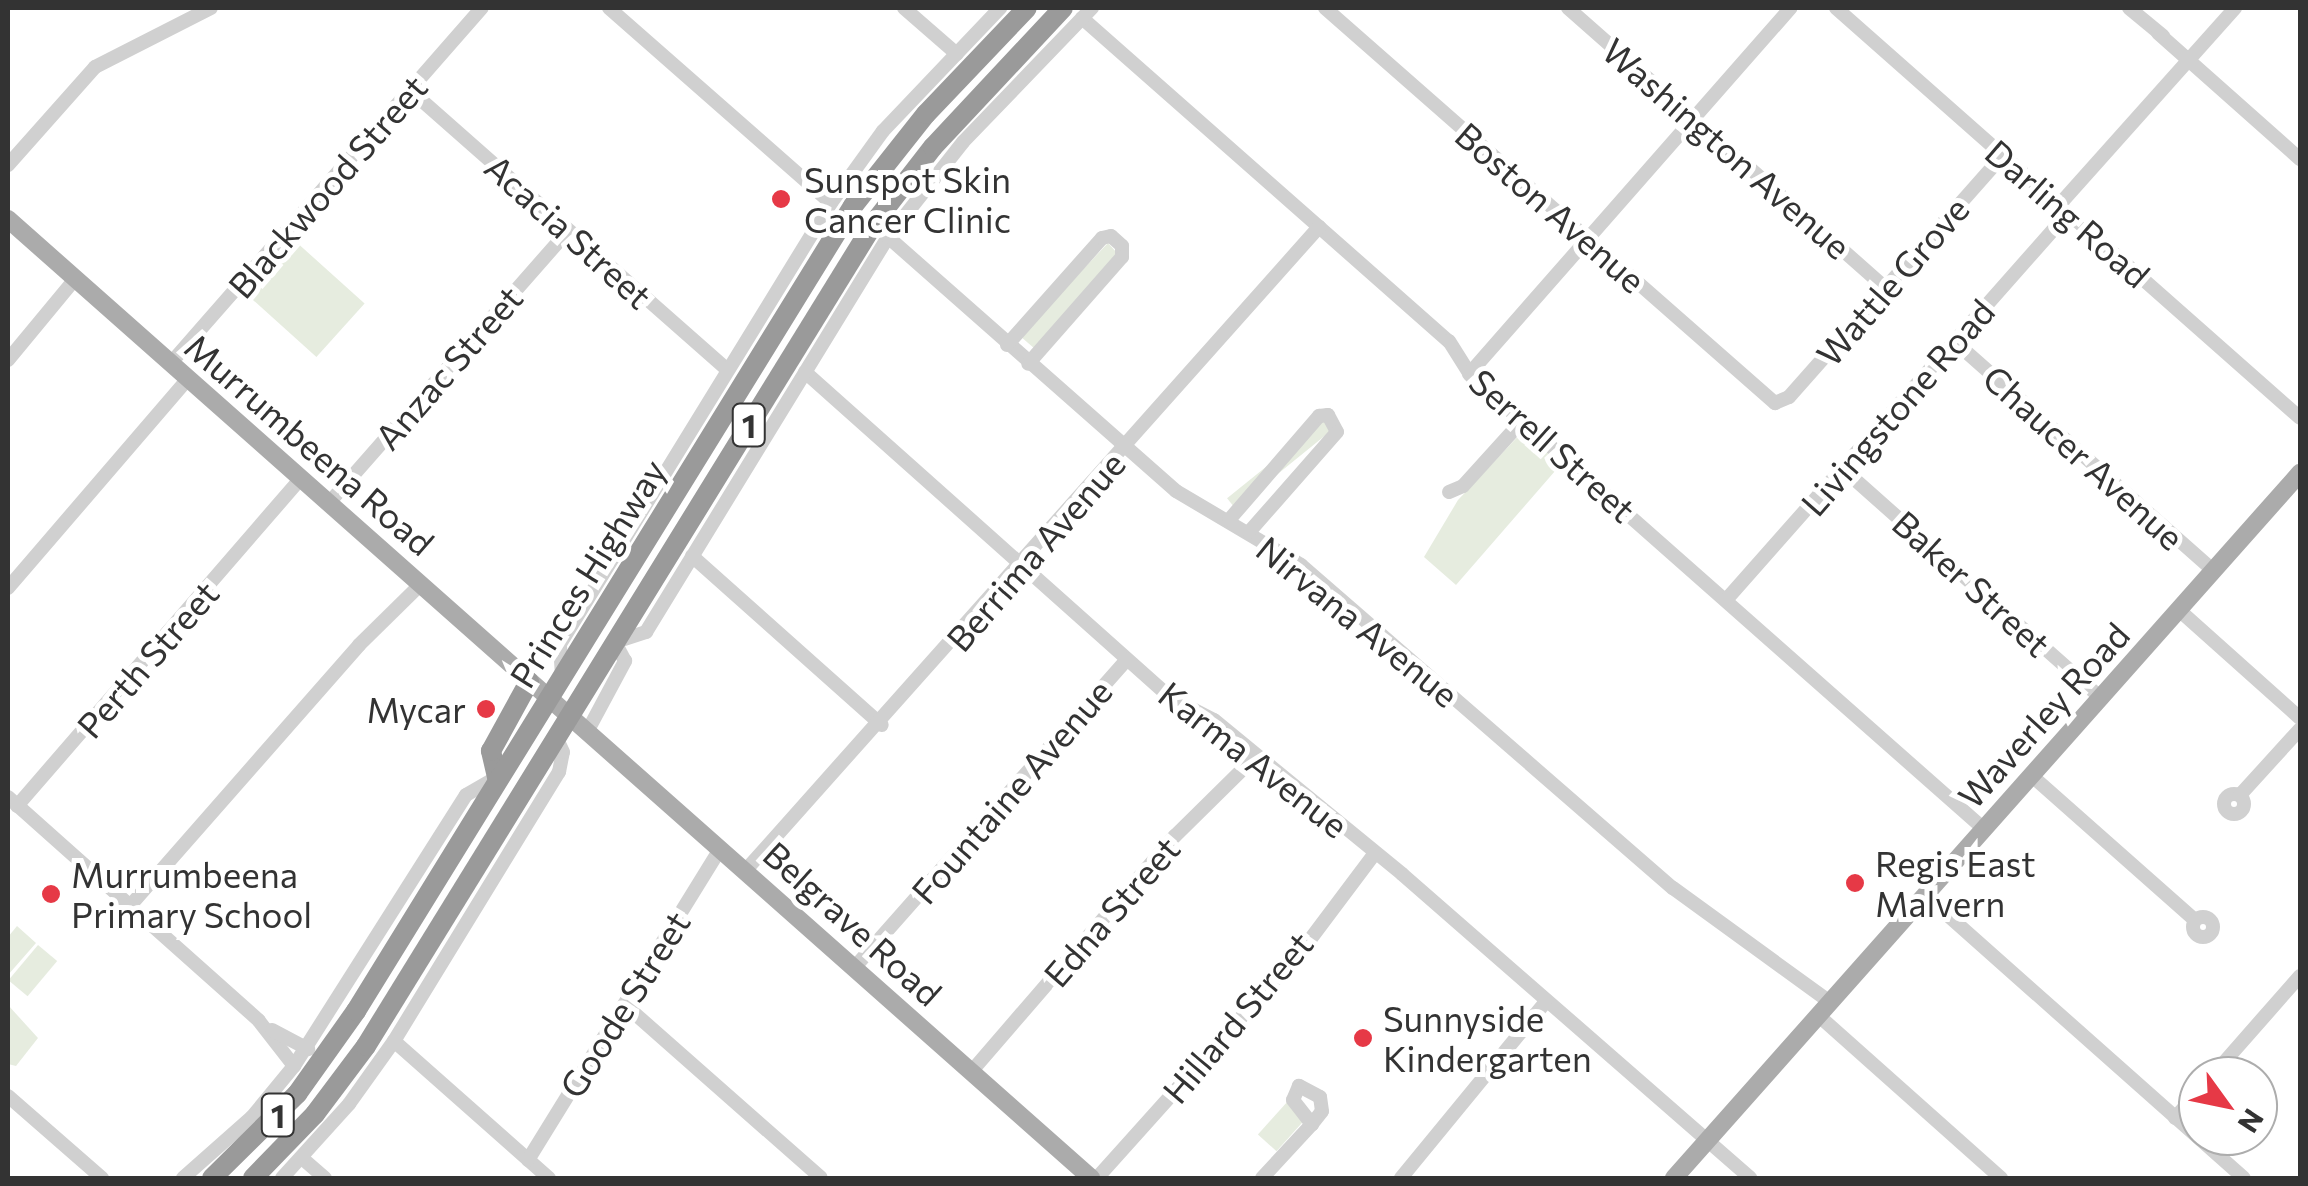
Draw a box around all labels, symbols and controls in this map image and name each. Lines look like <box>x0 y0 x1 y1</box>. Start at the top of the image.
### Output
street label: Washington Avenue <box>1595 29 1859 267</box>
street label: Blackwood Street <box>219 66 435 306</box>
street label: Boston Avenue <box>1448 113 1654 301</box>
street label: Darling Road <box>1977 130 2159 296</box>
street label: Acacia Street <box>477 145 661 317</box>
place label: Sunspot Skin Cancer Clinic <box>804 158 1011 240</box>
marker: Sunspot Skin Cancer Clinic <box>768 186 794 212</box>
street label: Wattle Grove <box>1807 188 1977 374</box>
street label: Anzac Street <box>366 277 530 457</box>
street label: Livingstone Road <box>1792 290 2002 524</box>
street label: Murrumbeena Road <box>177 325 443 563</box>
street label: Chaucer Avenue <box>1975 356 2193 558</box>
street label: Serrell Street <box>1462 360 1644 530</box>
road number: 1 <box>732 398 766 452</box>
street label: Berrima Avenue <box>937 443 1133 659</box>
street label: Princes Highway <box>500 451 674 695</box>
street label: Baker Street <box>1885 501 2059 665</box>
street label: Nirvana Avenue <box>1249 527 1467 715</box>
street label: Perth Street <box>68 572 226 746</box>
street label: Waverley Road <box>1949 614 2137 816</box>
street label: Fountaine Avenue <box>902 670 1120 912</box>
street label: Karma Avenue <box>1151 672 1357 846</box>
place label: Mycar <box>367 688 466 730</box>
marker: Mycar <box>475 698 497 720</box>
street label: Edna Street <box>1034 827 1188 995</box>
street label: Belgrave Road <box>755 832 951 1014</box>
place label: Regis East Malvern <box>1875 842 2036 924</box>
place label: Murrumbeena Primary School <box>71 853 312 935</box>
marker: Regis East Malvern <box>1844 872 1866 894</box>
marker: Murrumbeena Primary School <box>40 883 62 905</box>
street label: Goode Street <box>550 903 698 1105</box>
street label: Hillard Street <box>1153 923 1321 1111</box>
place label: Sunnyside Kindergarten <box>1383 997 1592 1079</box>
marker: Sunnyside Kindergarten <box>1352 1027 1374 1049</box>
north arrow <box>2178 1056 2278 1156</box>
road number: 1 <box>260 1088 296 1142</box>
text: N <box>2232 1103 2271 1139</box>

